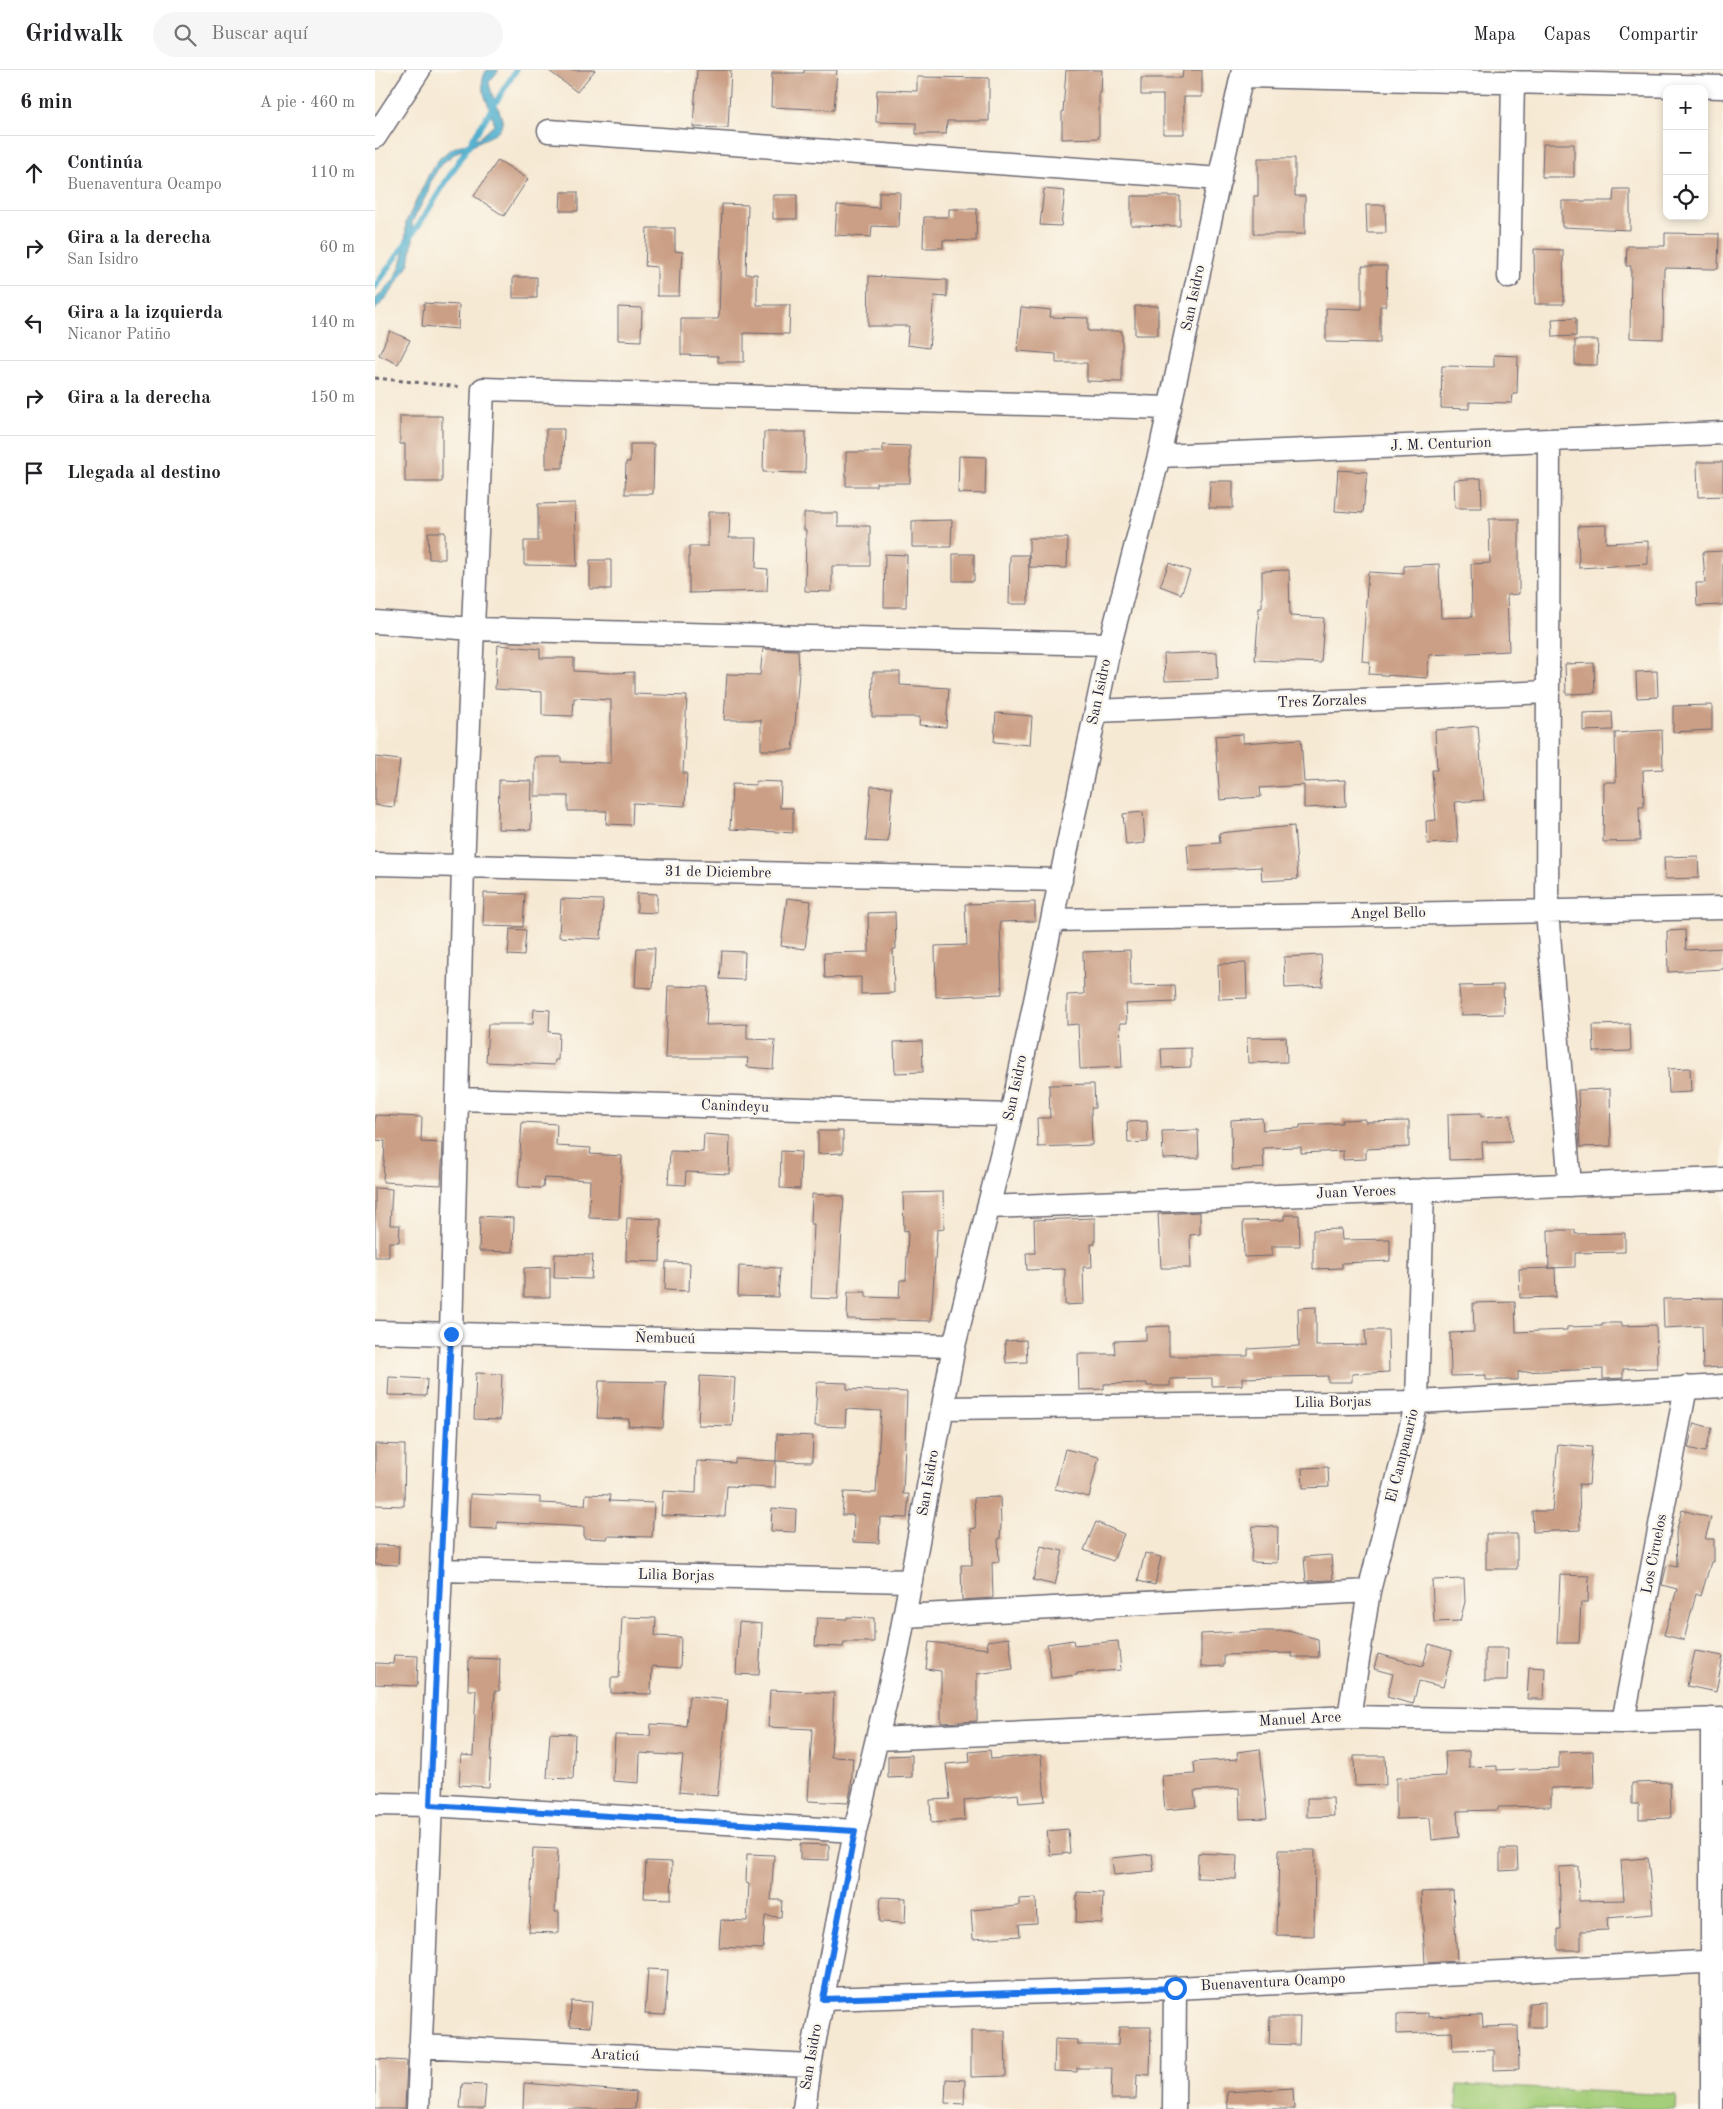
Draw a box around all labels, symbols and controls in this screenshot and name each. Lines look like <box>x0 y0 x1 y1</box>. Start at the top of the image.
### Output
search box <box>153 12 503 57</box>
icon: search <box>171 21 199 49</box>
text: Gridwalk <box>25 23 123 47</box>
text: Buscar aquí <box>211 25 308 44</box>
text: Mapa <box>1473 26 1516 44</box>
text: Capas <box>1544 26 1591 44</box>
text: Compartir <box>1619 26 1698 44</box>
map controls <box>1663 85 1708 220</box>
button: + <box>1663 85 1708 130</box>
text: 6 min <box>20 92 73 113</box>
text: A pie · 460 m <box>260 95 355 111</box>
button: − <box>1663 130 1708 175</box>
text: Continúa <box>67 154 143 173</box>
icon: ahead <box>20 159 48 187</box>
text: 110 m <box>310 165 355 181</box>
button: locate <box>1663 175 1708 220</box>
text: Buenaventura Ocampo <box>67 177 222 193</box>
text: Gira a la derecha <box>67 229 211 248</box>
icon: right <box>20 234 48 262</box>
text: 60 m <box>319 240 355 256</box>
text: San Isidro <box>67 252 138 268</box>
street label: San Isidro <box>1180 264 1208 332</box>
text: Gira a la izquierda <box>67 304 223 323</box>
icon: left <box>20 309 48 337</box>
text: 140 m <box>310 315 355 331</box>
text: Nicanor Patiño <box>67 327 171 343</box>
icon: right <box>20 384 48 412</box>
text: Gira a la derecha <box>67 389 211 408</box>
text: 150 m <box>310 390 355 406</box>
street label: J. M. Centurion <box>1390 436 1492 454</box>
icon: arrive <box>20 459 48 487</box>
text: Llegada al destino <box>67 464 221 483</box>
street label: San Isidro <box>1086 658 1114 726</box>
street label: Tres Zorzales <box>1277 693 1367 711</box>
street label: 31 de Diciembre <box>665 865 771 881</box>
street label: Angel Bello <box>1350 906 1426 922</box>
street label: San Isidro <box>1002 1054 1030 1122</box>
street label: Canindeyu <box>701 1098 769 1116</box>
street label: Juan Veroes <box>1316 1184 1396 1202</box>
route end <box>440 1323 463 1346</box>
street label: Ñembucú <box>635 1328 695 1347</box>
street label: Lilia Borjas <box>1295 1395 1371 1411</box>
street label: El Campanario <box>1384 1407 1422 1505</box>
street label: San Isidro <box>916 1449 942 1517</box>
street label: Los Ciruelos <box>1640 1513 1670 1595</box>
street label: Lilia Borjas <box>638 1568 714 1584</box>
street label: Manuel Arce <box>1259 1710 1342 1730</box>
street label: Buenaventura Ocampo <box>1200 1972 1346 1994</box>
route start <box>1164 1977 1187 2000</box>
street label: San Isidro <box>799 2023 825 2091</box>
street label: Araticú <box>590 2047 640 2065</box>

